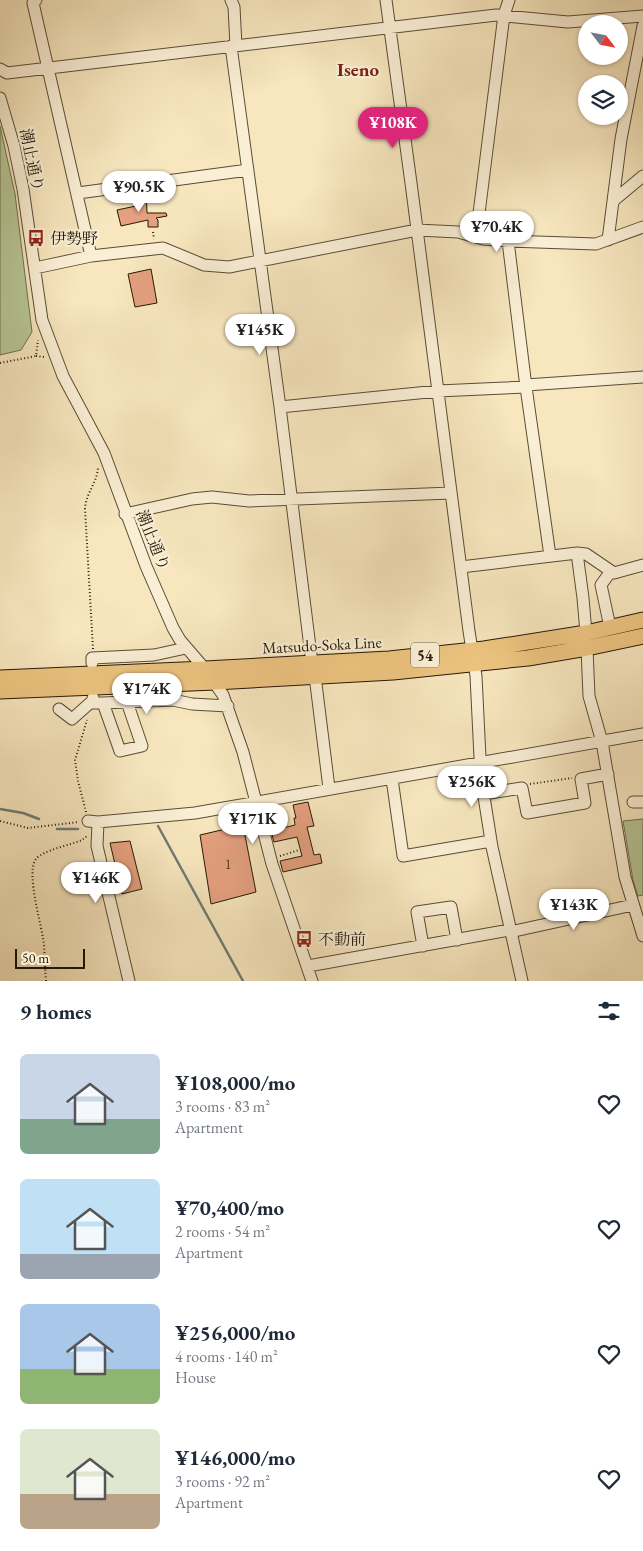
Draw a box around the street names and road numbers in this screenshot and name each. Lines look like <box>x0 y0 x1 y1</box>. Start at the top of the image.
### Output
street label: 潮止通り <box>15 127 49 193</box>
street label: 潮止通り <box>131 506 175 574</box>
street label: Matsudo-Soka Line <box>262 631 382 659</box>
road number: 54 <box>411 642 439 668</box>

